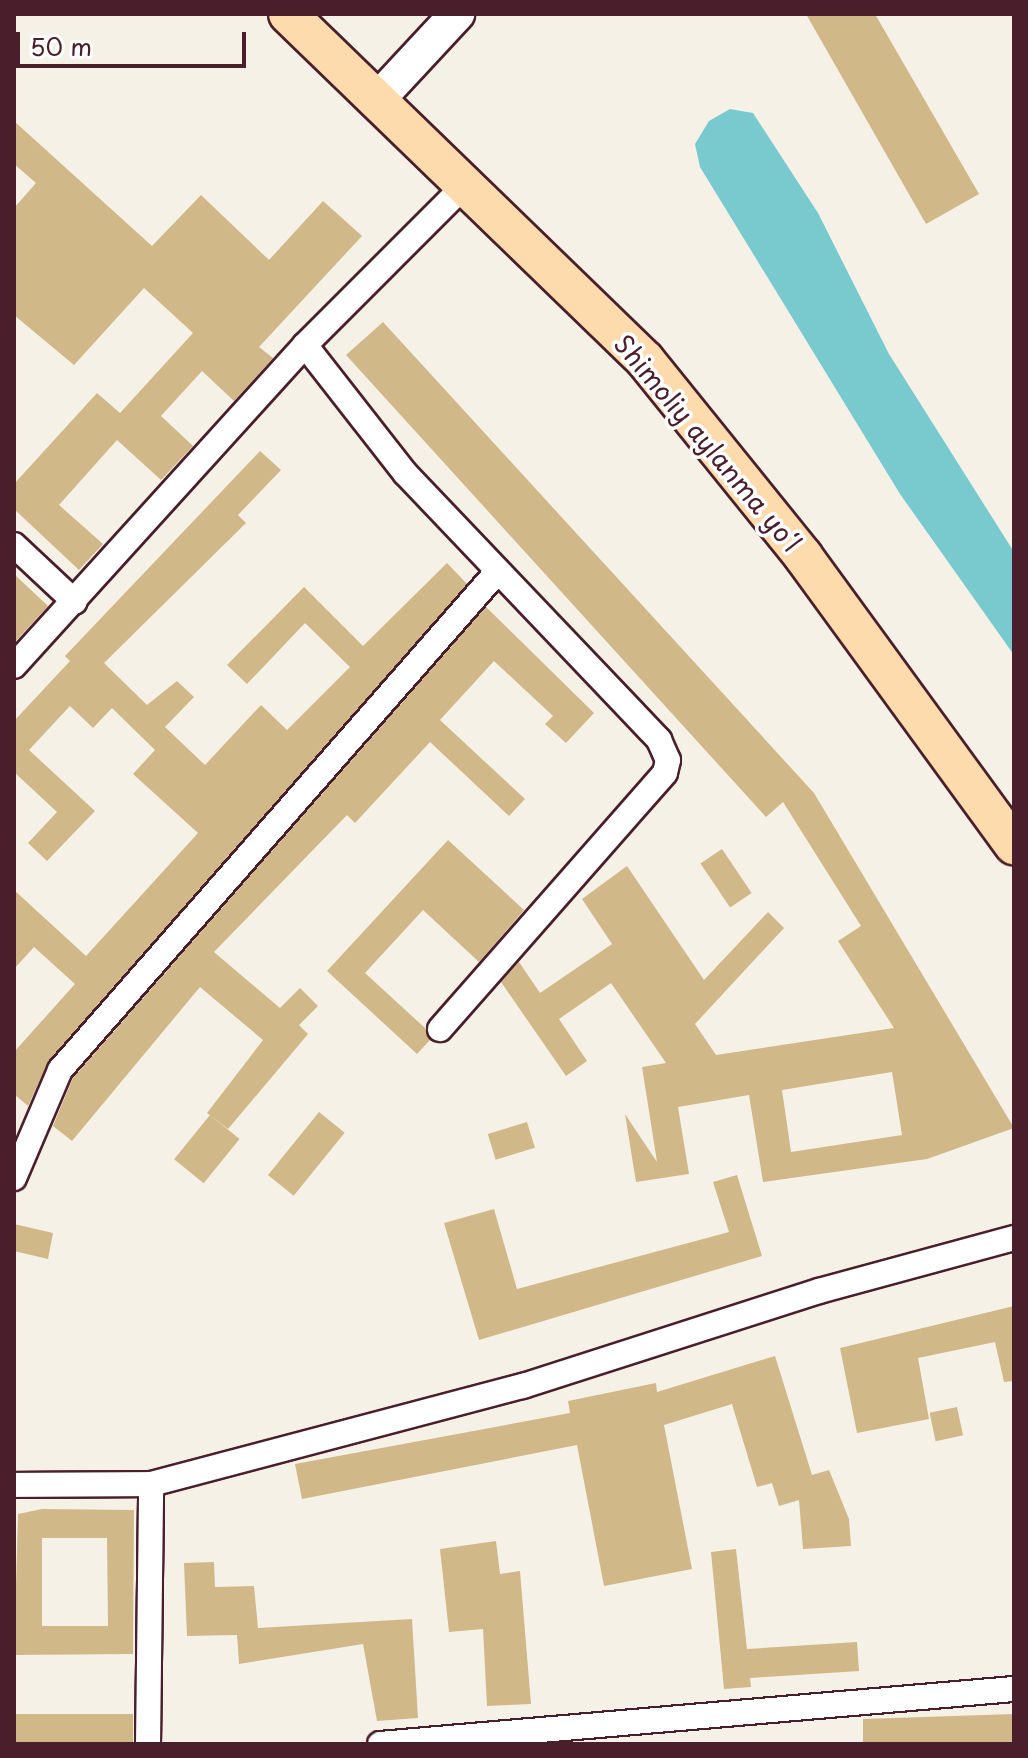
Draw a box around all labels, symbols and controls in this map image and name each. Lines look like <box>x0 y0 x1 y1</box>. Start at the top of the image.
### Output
scale bar <box>20 16 250 66</box>
text: 50 m <box>30 28 92 64</box>
street label: Shimoliy aylanma yoʻl <box>608 328 808 558</box>

